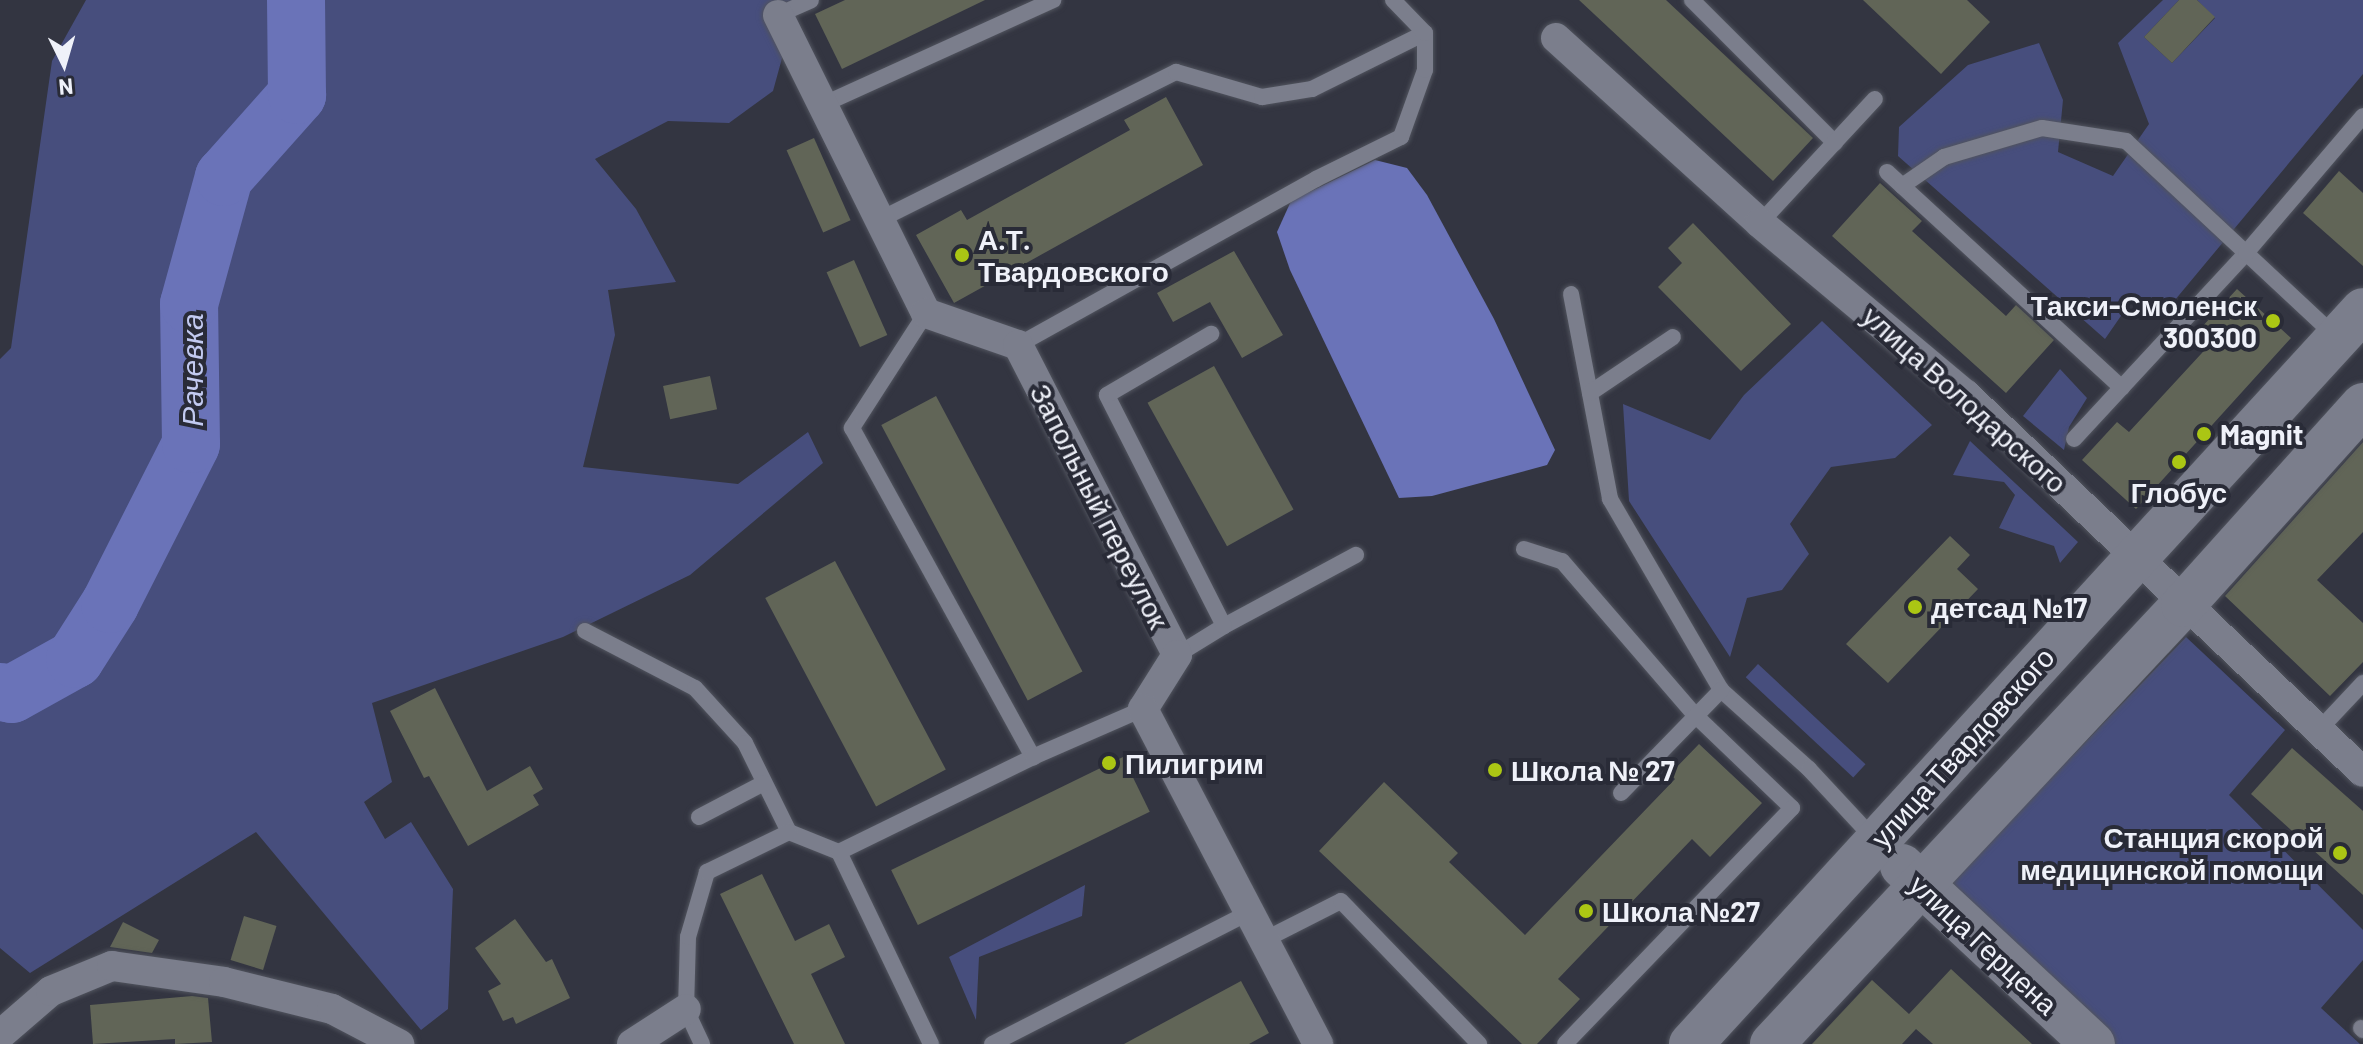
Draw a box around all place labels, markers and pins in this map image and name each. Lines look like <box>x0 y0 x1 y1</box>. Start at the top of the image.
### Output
place label: А.Т. Твардовского <box>978 222 1169 288</box>
marker: А.Т. Твардовского <box>953 246 971 264</box>
place label: Такси-Смоленск 300300 <box>2031 288 2257 354</box>
marker: Такси-Смоленск 300300 <box>2264 312 2282 330</box>
place label: Magnit <box>2220 417 2303 451</box>
marker: Magnit <box>2195 425 2213 443</box>
marker: Глобус <box>2170 453 2188 471</box>
place label: Глобус <box>2131 475 2227 509</box>
place label: детсад №17 <box>1931 590 2087 624</box>
marker: детсад №17 <box>1906 598 1924 616</box>
place label: Пилигрим <box>1125 746 1264 780</box>
place label: Школа № 27 <box>1511 753 1675 787</box>
marker: Пилигрим <box>1100 754 1118 772</box>
marker: Школа № 27 <box>1486 761 1504 779</box>
place label: Станция скорой медицинской помощи <box>2020 820 2324 886</box>
marker: Станция скорой медицинской помощи <box>2331 844 2349 862</box>
place label: Школа №27 <box>1602 894 1760 928</box>
marker: Школа №27 <box>1577 902 1595 920</box>

